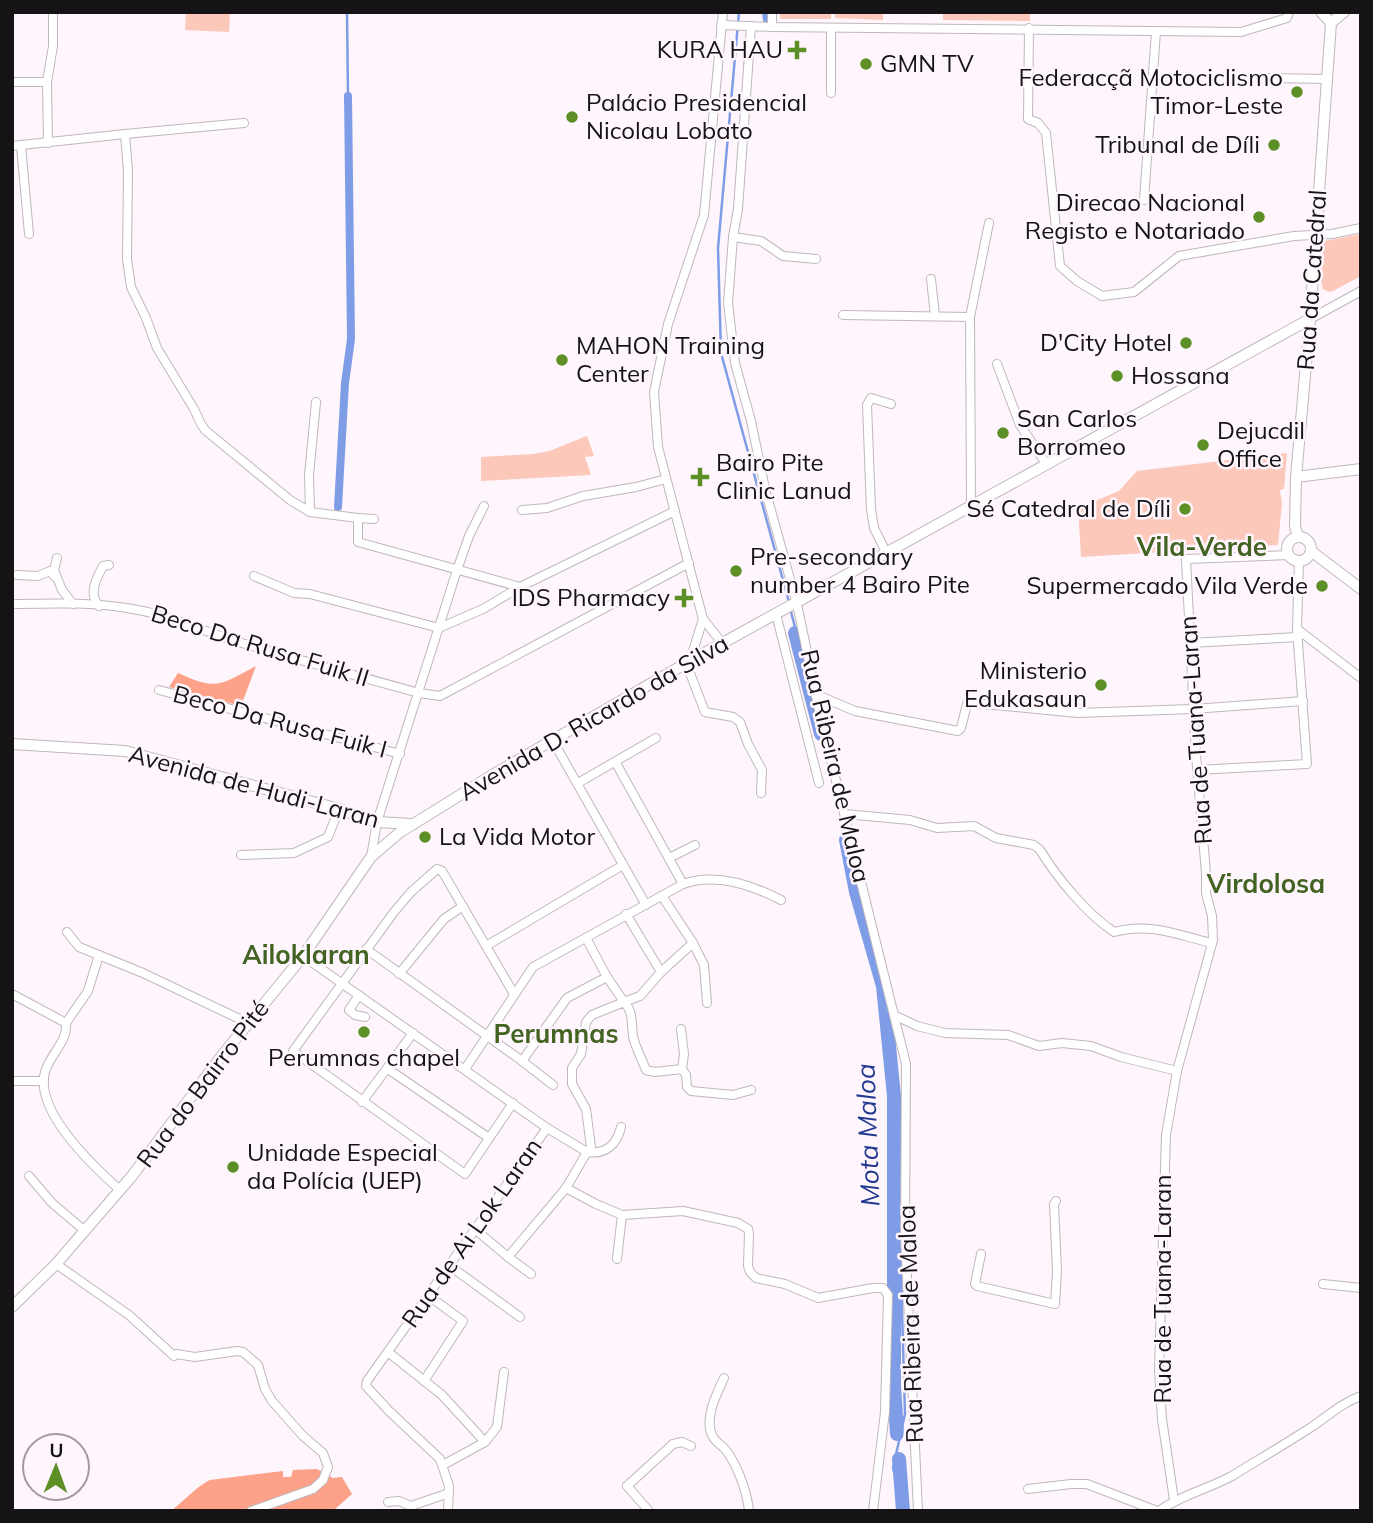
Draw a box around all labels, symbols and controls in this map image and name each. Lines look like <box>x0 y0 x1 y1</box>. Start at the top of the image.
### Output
place label: KURA HAU <box>657 34 783 64</box>
marker: KURA HAU <box>789 42 805 58</box>
place label: GMN TV <box>880 48 974 78</box>
marker: GMN TV <box>858 56 874 72</box>
place label: Federacçã Motociclismo Timor-Leste <box>1019 62 1283 120</box>
marker: Federacçã Motociclismo Timor-Leste <box>1289 84 1305 100</box>
place label: Palácio Presidencial Nicolau Lobato <box>586 87 807 145</box>
marker: Palácio Presidencial Nicolau Lobato <box>564 109 580 125</box>
place label: Tribunal de Díli <box>1095 129 1260 159</box>
marker: Tribunal de Díli <box>1266 137 1282 153</box>
place label: Direcao Nacional Registo e Notariado <box>1025 187 1245 245</box>
street label: Rua da Catedral <box>1290 189 1332 371</box>
marker: Direcao Nacional Registo e Notariado <box>1251 209 1267 225</box>
place label: D'City Hotel <box>1040 327 1172 357</box>
place label: MAHON Training Center <box>576 330 765 388</box>
marker: D'City Hotel <box>1178 335 1194 351</box>
marker: MAHON Training Center <box>554 352 570 368</box>
place label: Hossana <box>1131 360 1230 390</box>
marker: Hossana <box>1109 368 1125 384</box>
place label: San Carlos Borromeo <box>1017 403 1137 461</box>
place label: Dejucdil Office <box>1217 415 1305 473</box>
marker: San Carlos Borromeo <box>995 425 1011 441</box>
marker: Dejucdil Office <box>1195 437 1211 453</box>
place label: Bairo Pite Clinic Lanud <box>716 447 852 505</box>
marker: Bairo Pite Clinic Lanud <box>690 467 710 487</box>
place label: Sé Catedral de Díli <box>967 493 1171 523</box>
marker: Sé Catedral de Díli <box>1177 501 1193 517</box>
district label: Vila-Verde <box>1136 530 1267 563</box>
place label: Pre-secondary number 4 Bairo Pite <box>750 541 970 599</box>
marker: Pre-secondary number 4 Bairo Pite <box>728 563 744 579</box>
place label: Supermercado Vila Verde <box>1027 570 1308 600</box>
marker: Supermercado Vila Verde <box>1314 578 1330 594</box>
place label: IDS Pharmacy <box>512 582 670 612</box>
marker: IDS Pharmacy <box>676 590 692 606</box>
street label: Beco Da Rusa Fuik II <box>148 598 373 692</box>
street label: Rua de Tuana-Laran <box>1172 615 1218 845</box>
street label: Avenida D. Ricardo da Silva <box>453 628 734 807</box>
street label: Rua Ribeira de Maloa <box>795 646 877 885</box>
place label: Ministerio Edukasaun <box>964 655 1087 713</box>
marker: Ministerio Edukasaun <box>1093 677 1109 693</box>
street label: Beco Da Rusa Fuik I <box>170 678 390 764</box>
street label: Avenida de Hudi-Laran <box>126 738 383 834</box>
place label: La Vida Motor <box>439 821 595 851</box>
marker: La Vida Motor <box>417 829 433 845</box>
district label: Virdolosa <box>1206 867 1325 900</box>
district label: Ailoklaran <box>242 938 370 971</box>
street label: Rua do Bairro Pité <box>129 994 275 1173</box>
district label: Perumnas <box>494 1017 618 1050</box>
marker: Perumnas chapel <box>356 1024 372 1040</box>
place label: Perumnas chapel <box>268 1042 460 1072</box>
water label: Mota Maloa <box>849 1063 886 1207</box>
street label: Rua de Ai Lok Laran <box>395 1132 548 1333</box>
place label: Unidade Especial da Polícia (UEP) <box>247 1137 438 1195</box>
marker: Unidade Especial da Polícia (UEP) <box>225 1159 241 1175</box>
street label: Rua de Tuana-Laran <box>1147 1174 1177 1404</box>
street label: Rua Ribeira de Maloa <box>891 1204 929 1444</box>
north arrow <box>21 1432 91 1502</box>
text: U <box>49 1438 64 1462</box>

